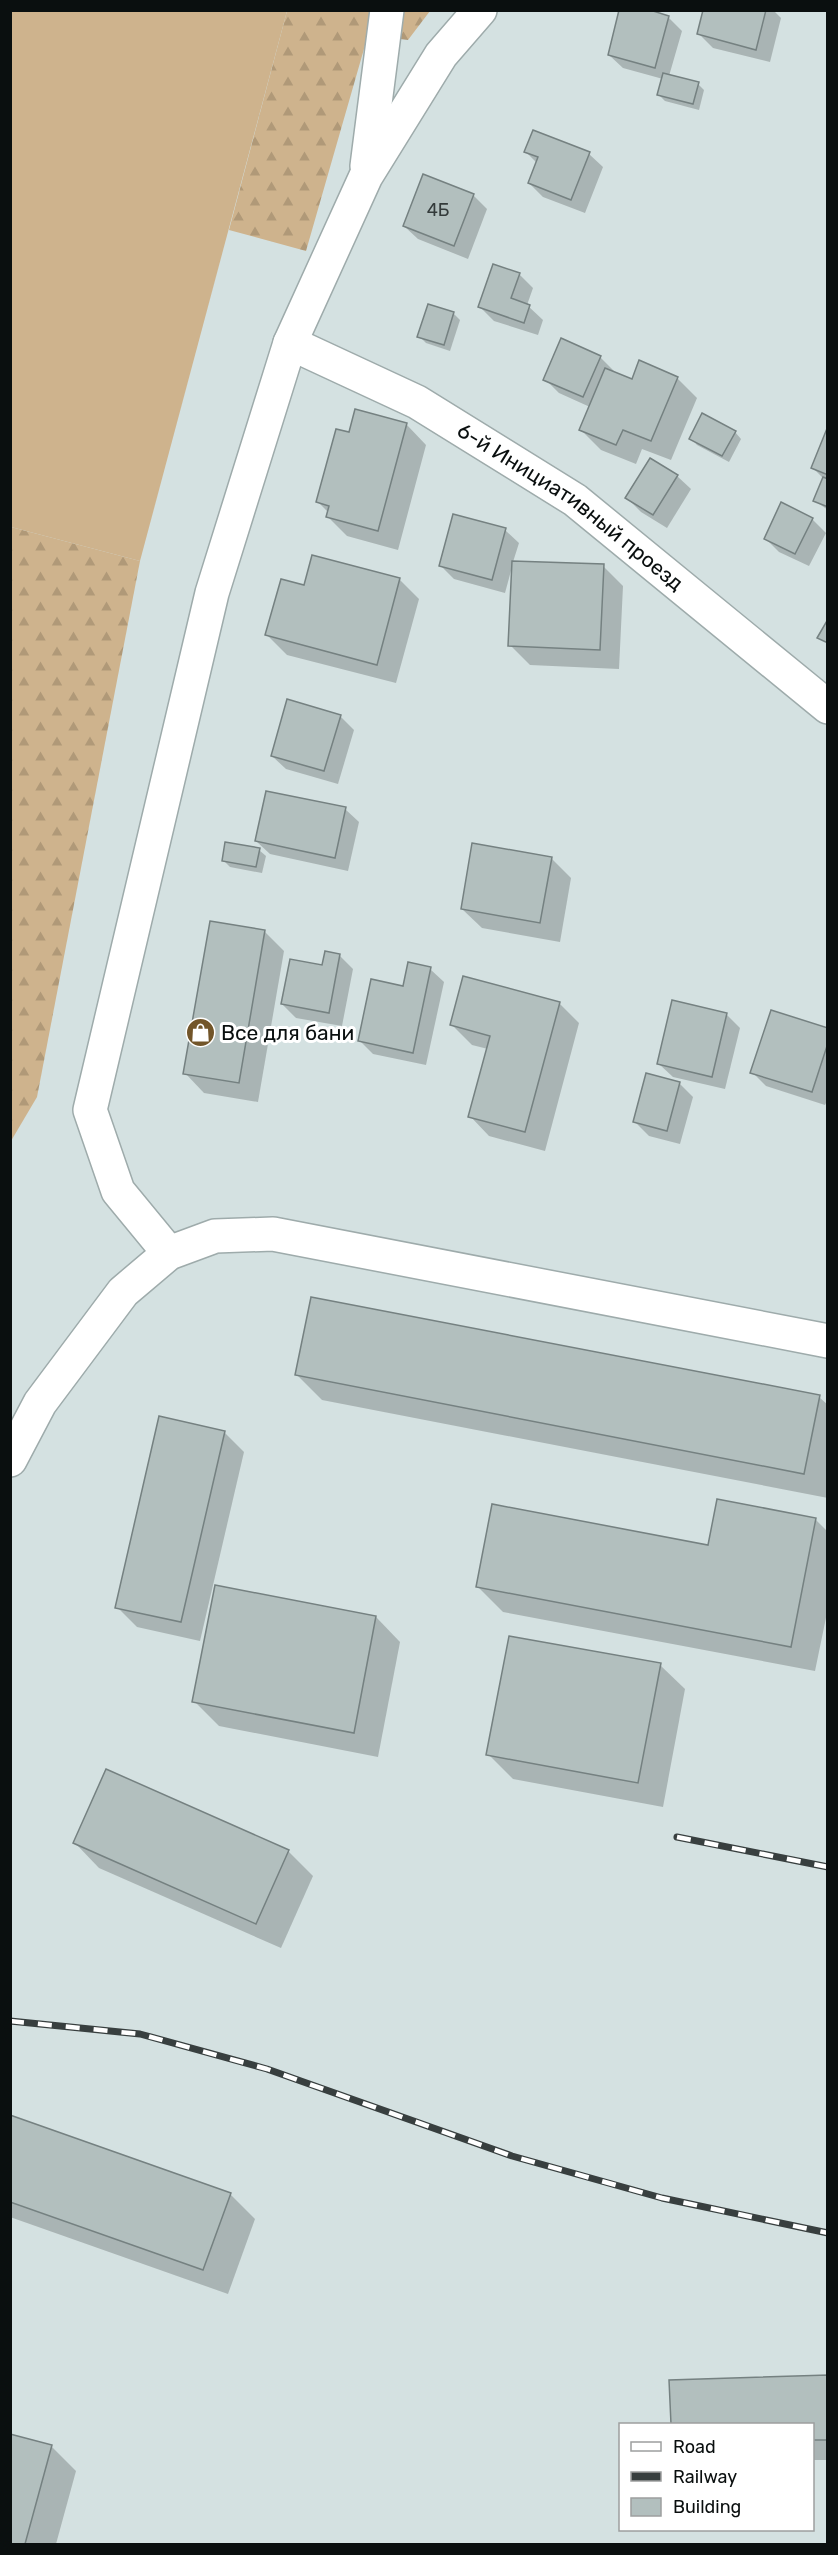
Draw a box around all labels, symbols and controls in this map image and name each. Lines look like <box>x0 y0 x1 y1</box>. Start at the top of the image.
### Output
house number: 4Б <box>427 199 449 221</box>
street label: 6-й Инициативный проезд <box>453 417 689 596</box>
shop icon: Все для бани <box>184 1017 216 1049</box>
place label: Все для бани <box>221 1020 354 1045</box>
legend <box>619 2423 814 2531</box>
text: Road <box>673 2436 716 2458</box>
text: Railway <box>673 2466 737 2488</box>
text: Building <box>673 2496 741 2518</box>

